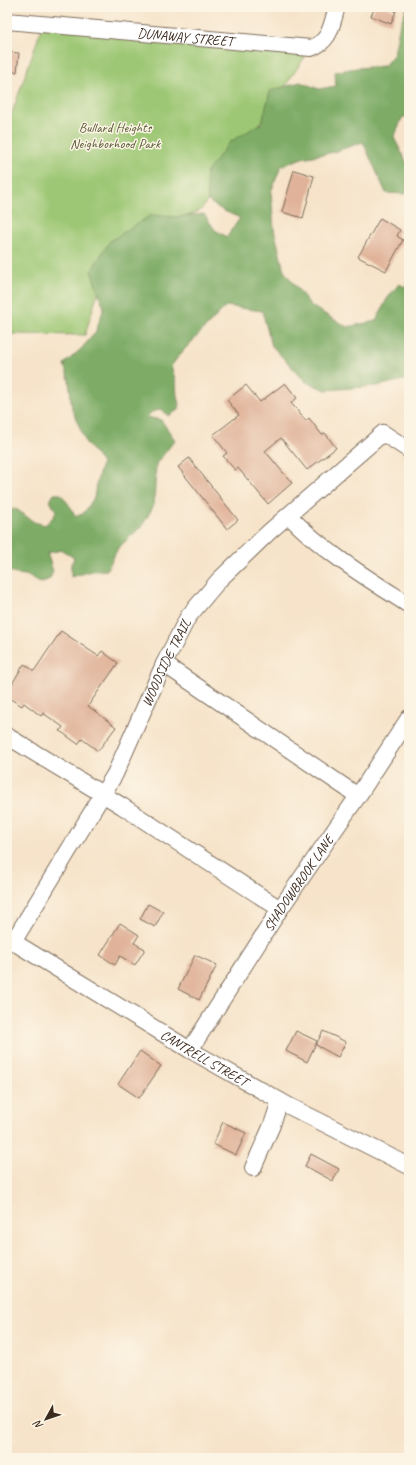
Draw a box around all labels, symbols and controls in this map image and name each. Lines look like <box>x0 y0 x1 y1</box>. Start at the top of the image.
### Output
street label: DUNAWAY STREET <box>137 24 238 50</box>
park label: Bullard Heights Neighborhood Park <box>70 119 161 152</box>
street label: WOODSIDE TRAIL <box>138 615 195 709</box>
street label: SHADOWBROOK LANE <box>260 830 338 934</box>
street label: CANTRELL STREET <box>158 1026 254 1091</box>
north arrow <box>26 1399 66 1439</box>
text: N <box>29 1417 46 1433</box>

